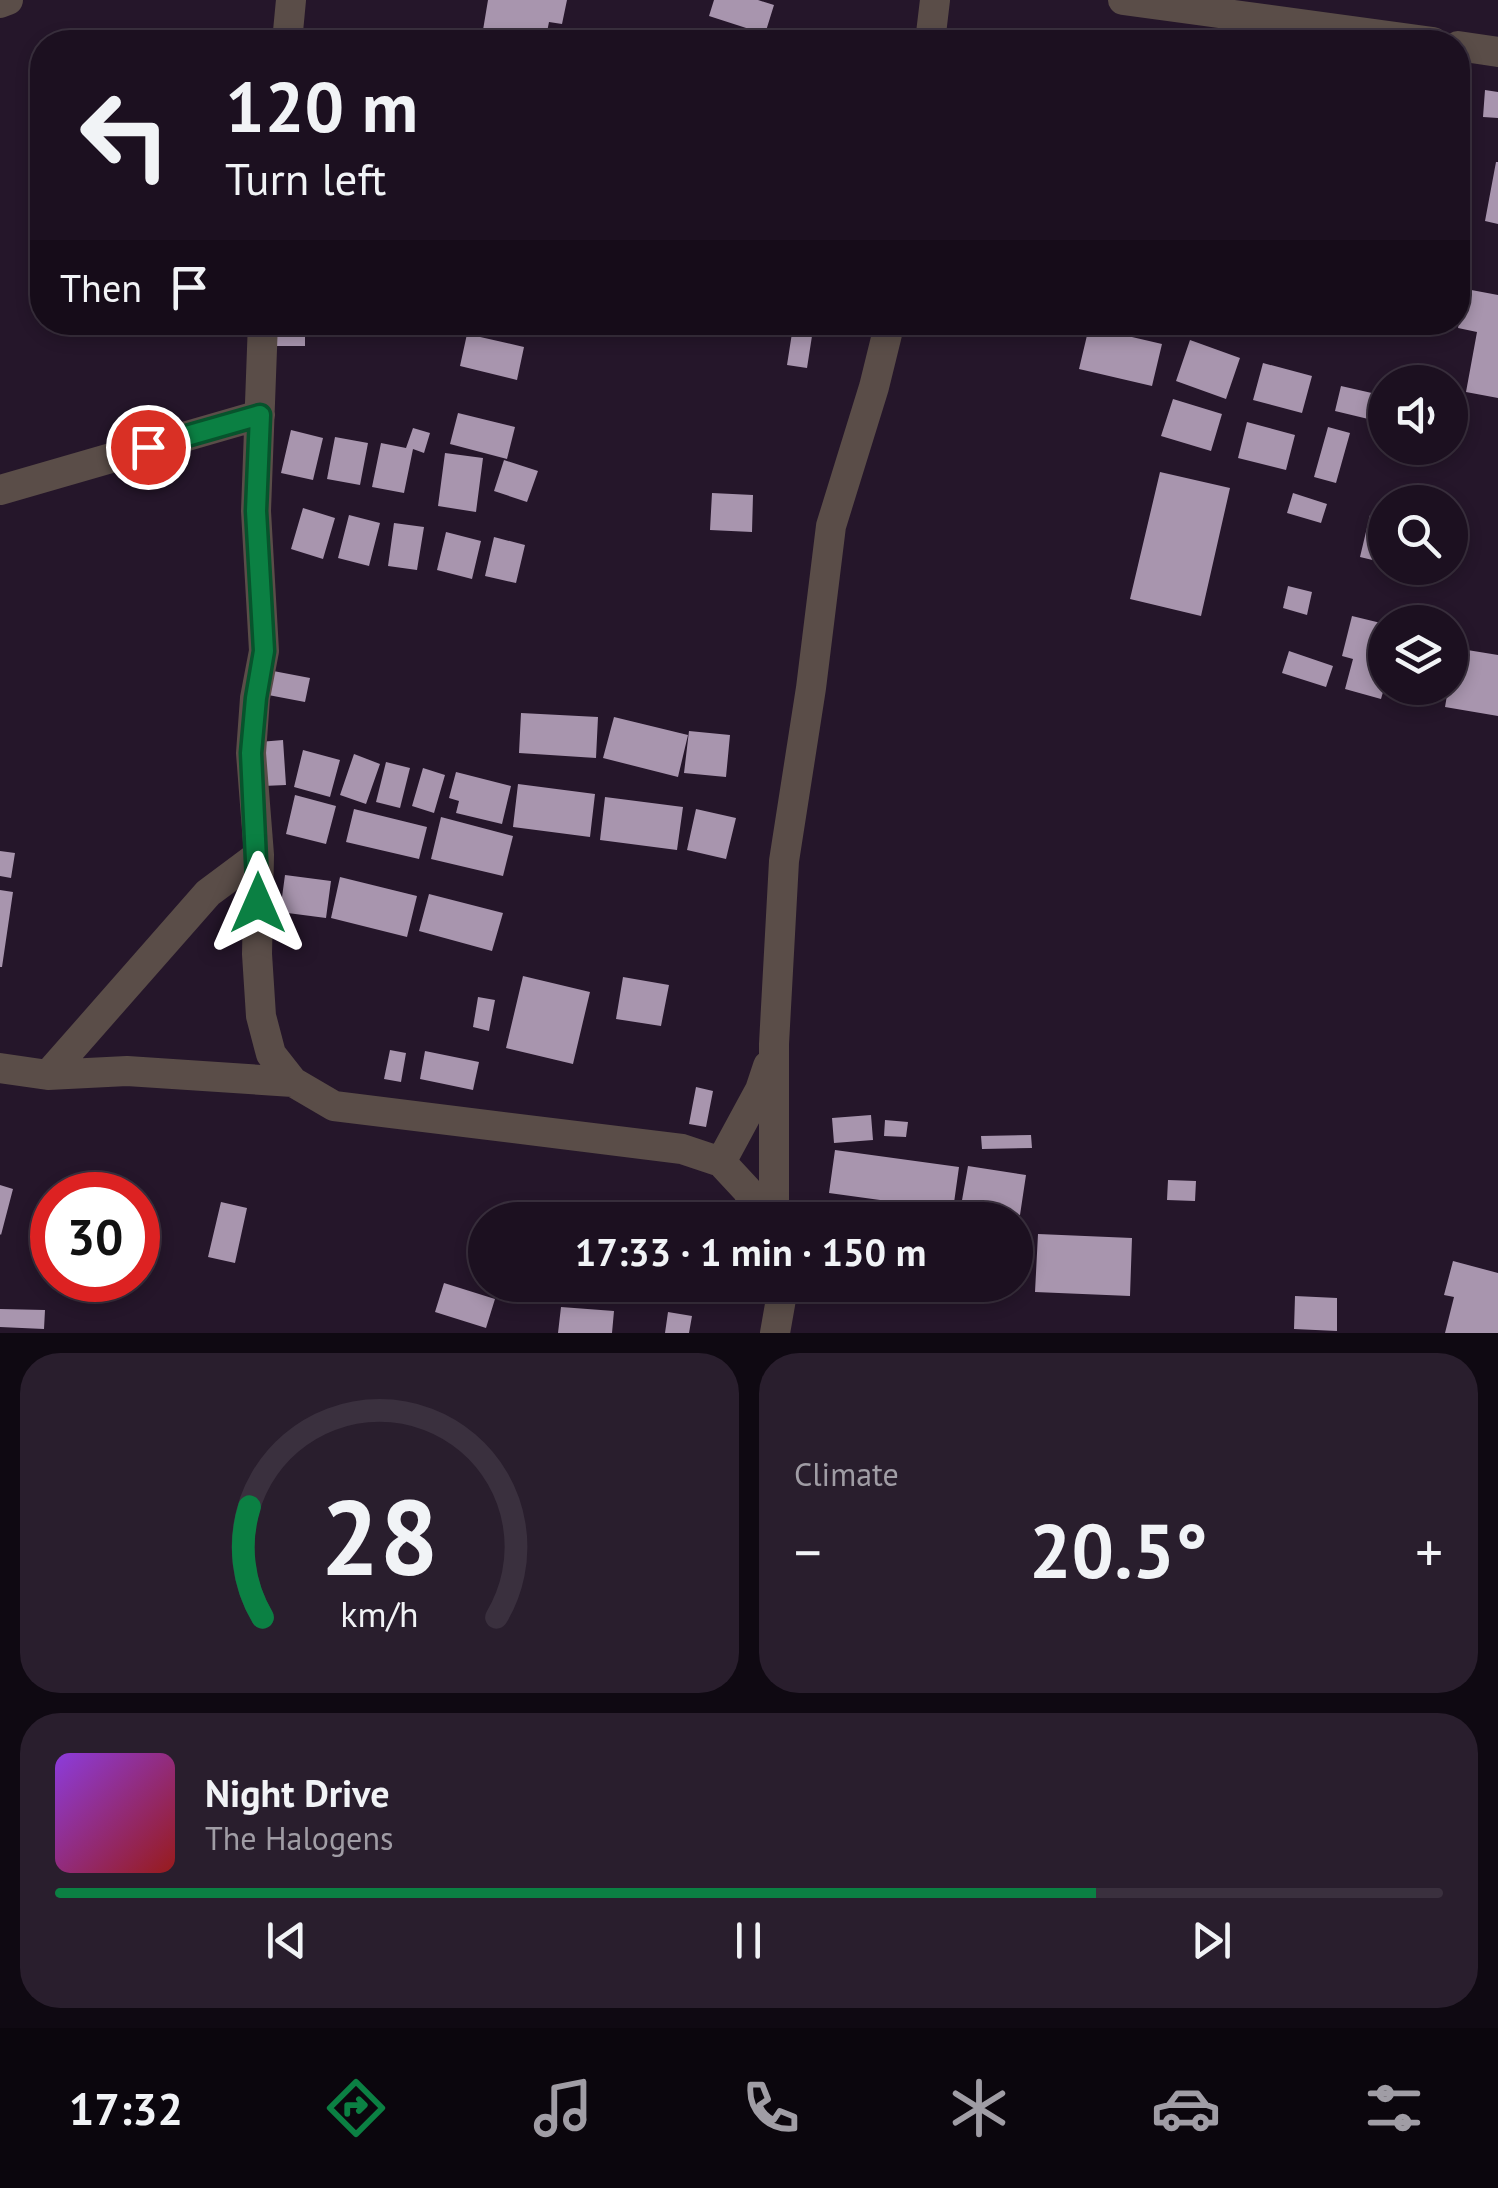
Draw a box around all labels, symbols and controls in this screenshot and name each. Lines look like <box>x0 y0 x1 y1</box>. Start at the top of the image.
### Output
text: 120 m <box>225 61 418 151</box>
icon: left <box>60 70 190 200</box>
text: Turn left <box>225 149 386 207</box>
icon: arrive <box>162 260 217 315</box>
text: Then <box>60 263 142 312</box>
map controls <box>1368 365 1468 705</box>
button: sound <box>1368 365 1468 465</box>
pin <box>106 405 191 490</box>
icon: arrive <box>121 420 176 475</box>
button: search <box>1368 485 1468 585</box>
button: layers <box>1368 605 1468 705</box>
position arrow <box>206 851 310 955</box>
speed limit sign: 30 <box>30 1172 160 1302</box>
text: 17:33 · 1 min · 150 m <box>575 1227 926 1276</box>
text: Climate <box>794 1453 899 1495</box>
text: 28 <box>321 1469 438 1604</box>
text: 20.5° <box>1029 1502 1208 1599</box>
text: − <box>794 1516 822 1587</box>
text: + <box>1415 1516 1443 1587</box>
text: km/h <box>340 1591 419 1637</box>
text: Night Drive <box>205 1768 389 1817</box>
text: The Halogens <box>205 1817 393 1859</box>
icon: previous <box>259 1913 314 1968</box>
icon: pause <box>721 1913 776 1968</box>
icon: next <box>1184 1913 1239 1968</box>
icon: directions <box>321 2073 391 2143</box>
icon: music <box>528 2073 598 2143</box>
icon: phone <box>736 2073 806 2143</box>
icon: climate <box>944 2073 1014 2143</box>
icon: car <box>1151 2073 1221 2143</box>
icon: filters <box>1359 2073 1429 2143</box>
text: 17:32 <box>69 2079 183 2137</box>

